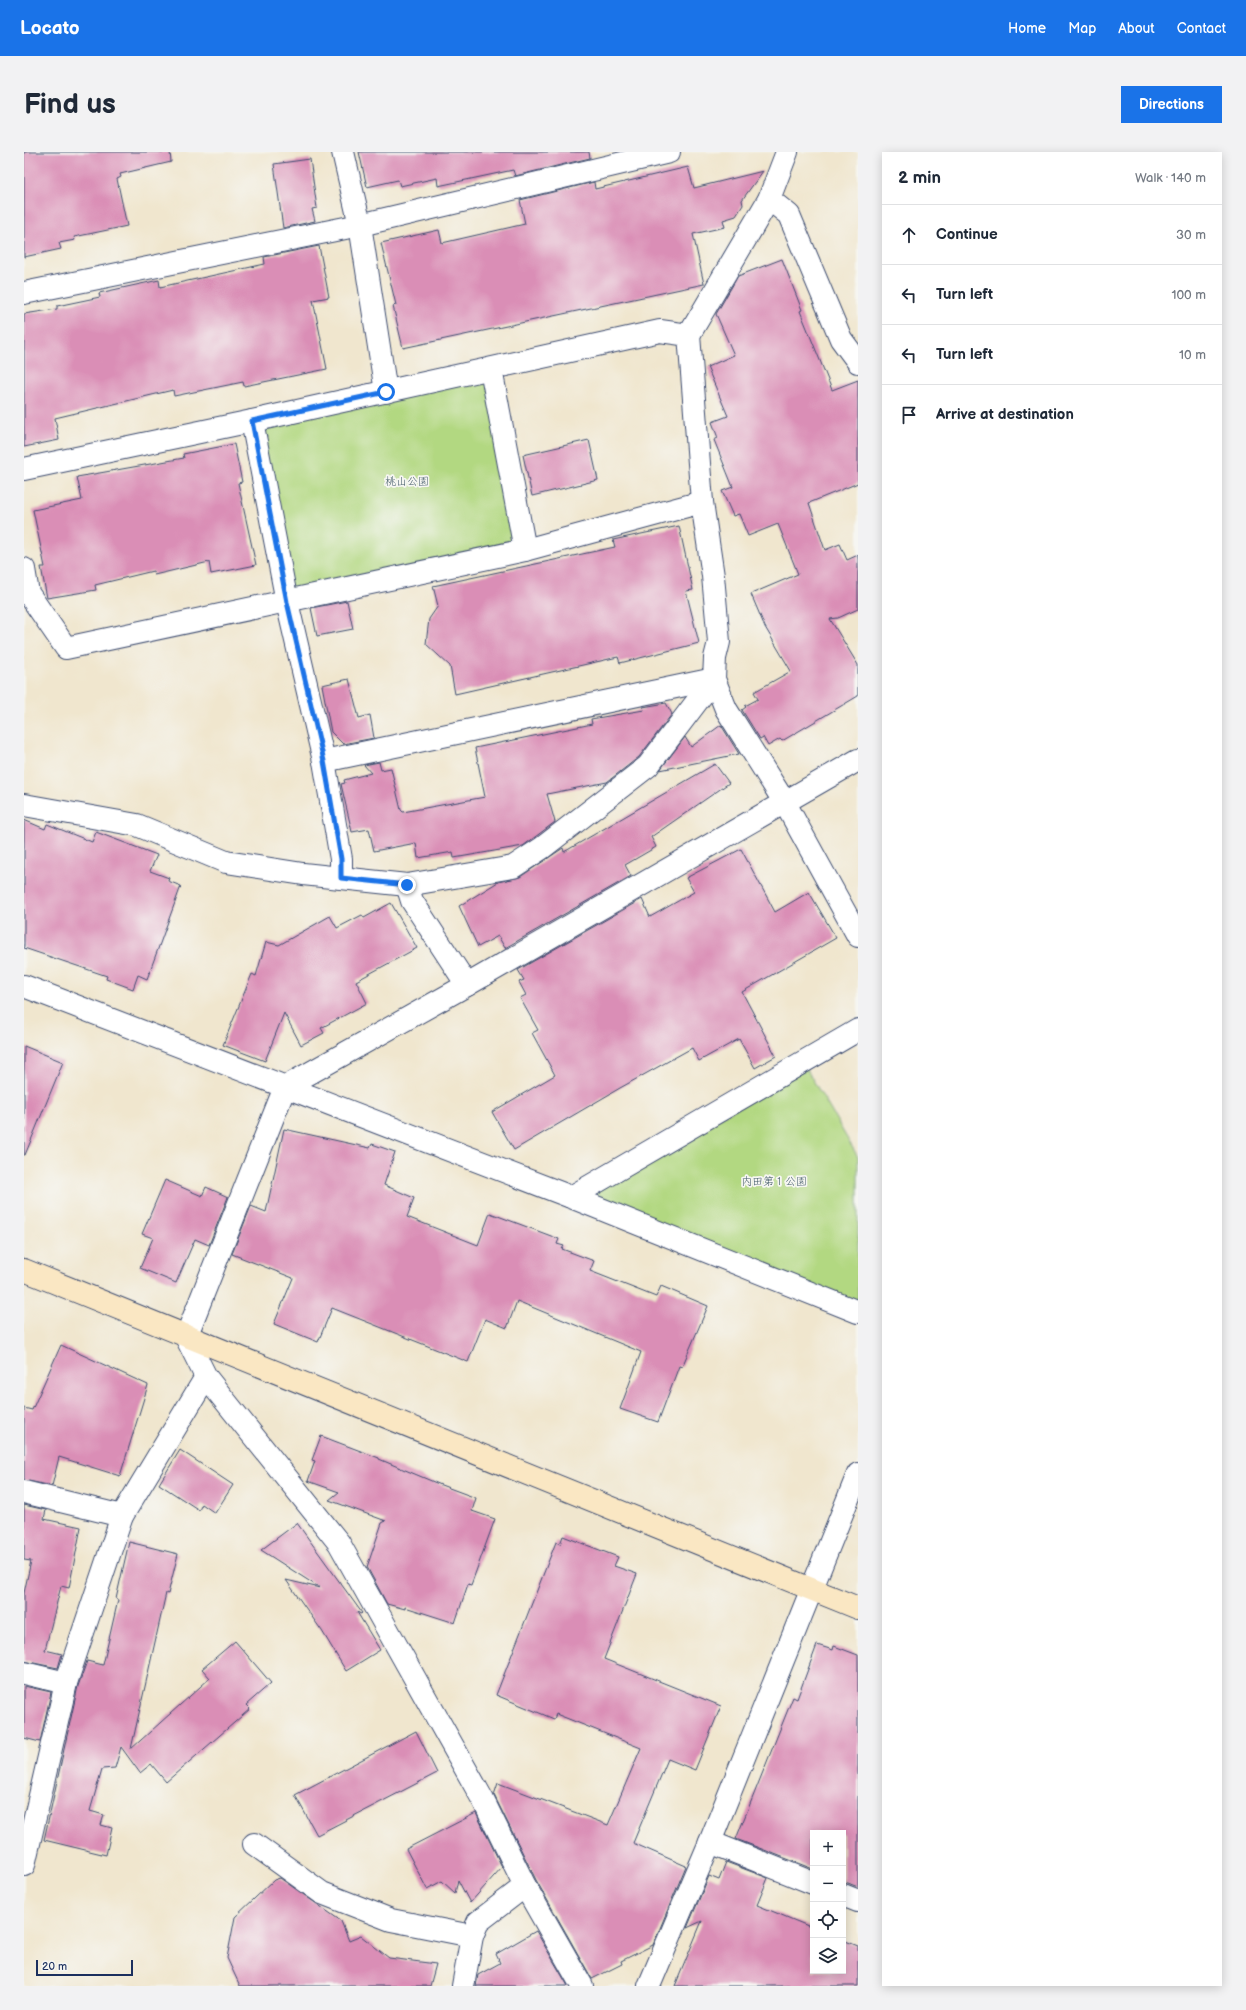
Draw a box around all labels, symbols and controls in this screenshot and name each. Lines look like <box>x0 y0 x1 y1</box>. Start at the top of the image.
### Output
text: Locato <box>20 17 80 40</box>
text: Home <box>1008 20 1046 37</box>
text: Map <box>1068 20 1096 37</box>
text: About <box>1118 20 1155 37</box>
text: Contact <box>1177 20 1226 37</box>
button: Directions <box>1121 86 1222 123</box>
text: Find us <box>24 88 116 121</box>
text: 2 min <box>898 168 941 188</box>
text: Walk · 140 m <box>1135 170 1206 186</box>
icon: ahead <box>898 224 920 246</box>
text: Continue <box>936 225 998 244</box>
text: 30 m <box>1176 227 1206 243</box>
icon: left <box>898 284 920 306</box>
text: Turn left <box>936 285 993 304</box>
text: 100 m <box>1171 287 1206 303</box>
icon: left <box>898 344 920 366</box>
text: Turn left <box>936 345 993 364</box>
text: 10 m <box>1179 347 1206 363</box>
route start <box>377 383 395 401</box>
icon: arrive <box>898 404 920 426</box>
text: Arrive at destination <box>936 405 1074 424</box>
park label: 桃山公園 <box>385 475 429 488</box>
route end <box>398 876 416 894</box>
park label: 内田第１公園 <box>741 1175 807 1188</box>
map controls <box>810 1830 846 1974</box>
button: + <box>810 1830 846 1866</box>
button: − <box>810 1866 846 1902</box>
button: locate <box>810 1902 846 1938</box>
button: layers <box>810 1938 846 1974</box>
scale bar <box>36 1958 133 1977</box>
text: 20 m <box>42 1960 67 1973</box>

